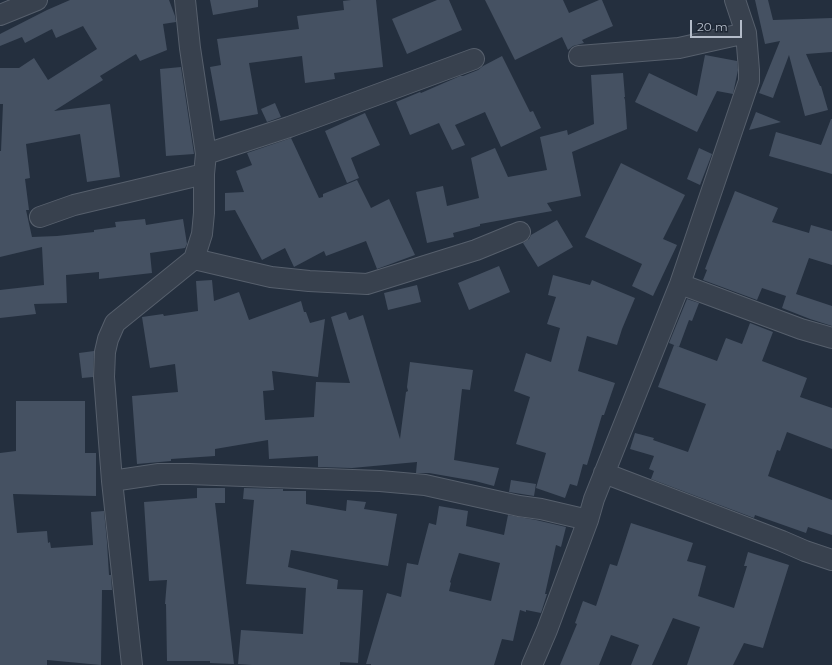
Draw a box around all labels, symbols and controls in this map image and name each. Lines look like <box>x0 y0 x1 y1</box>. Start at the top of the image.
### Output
scale bar <box>692 12 744 38</box>
text: 20 m <box>697 19 728 34</box>

